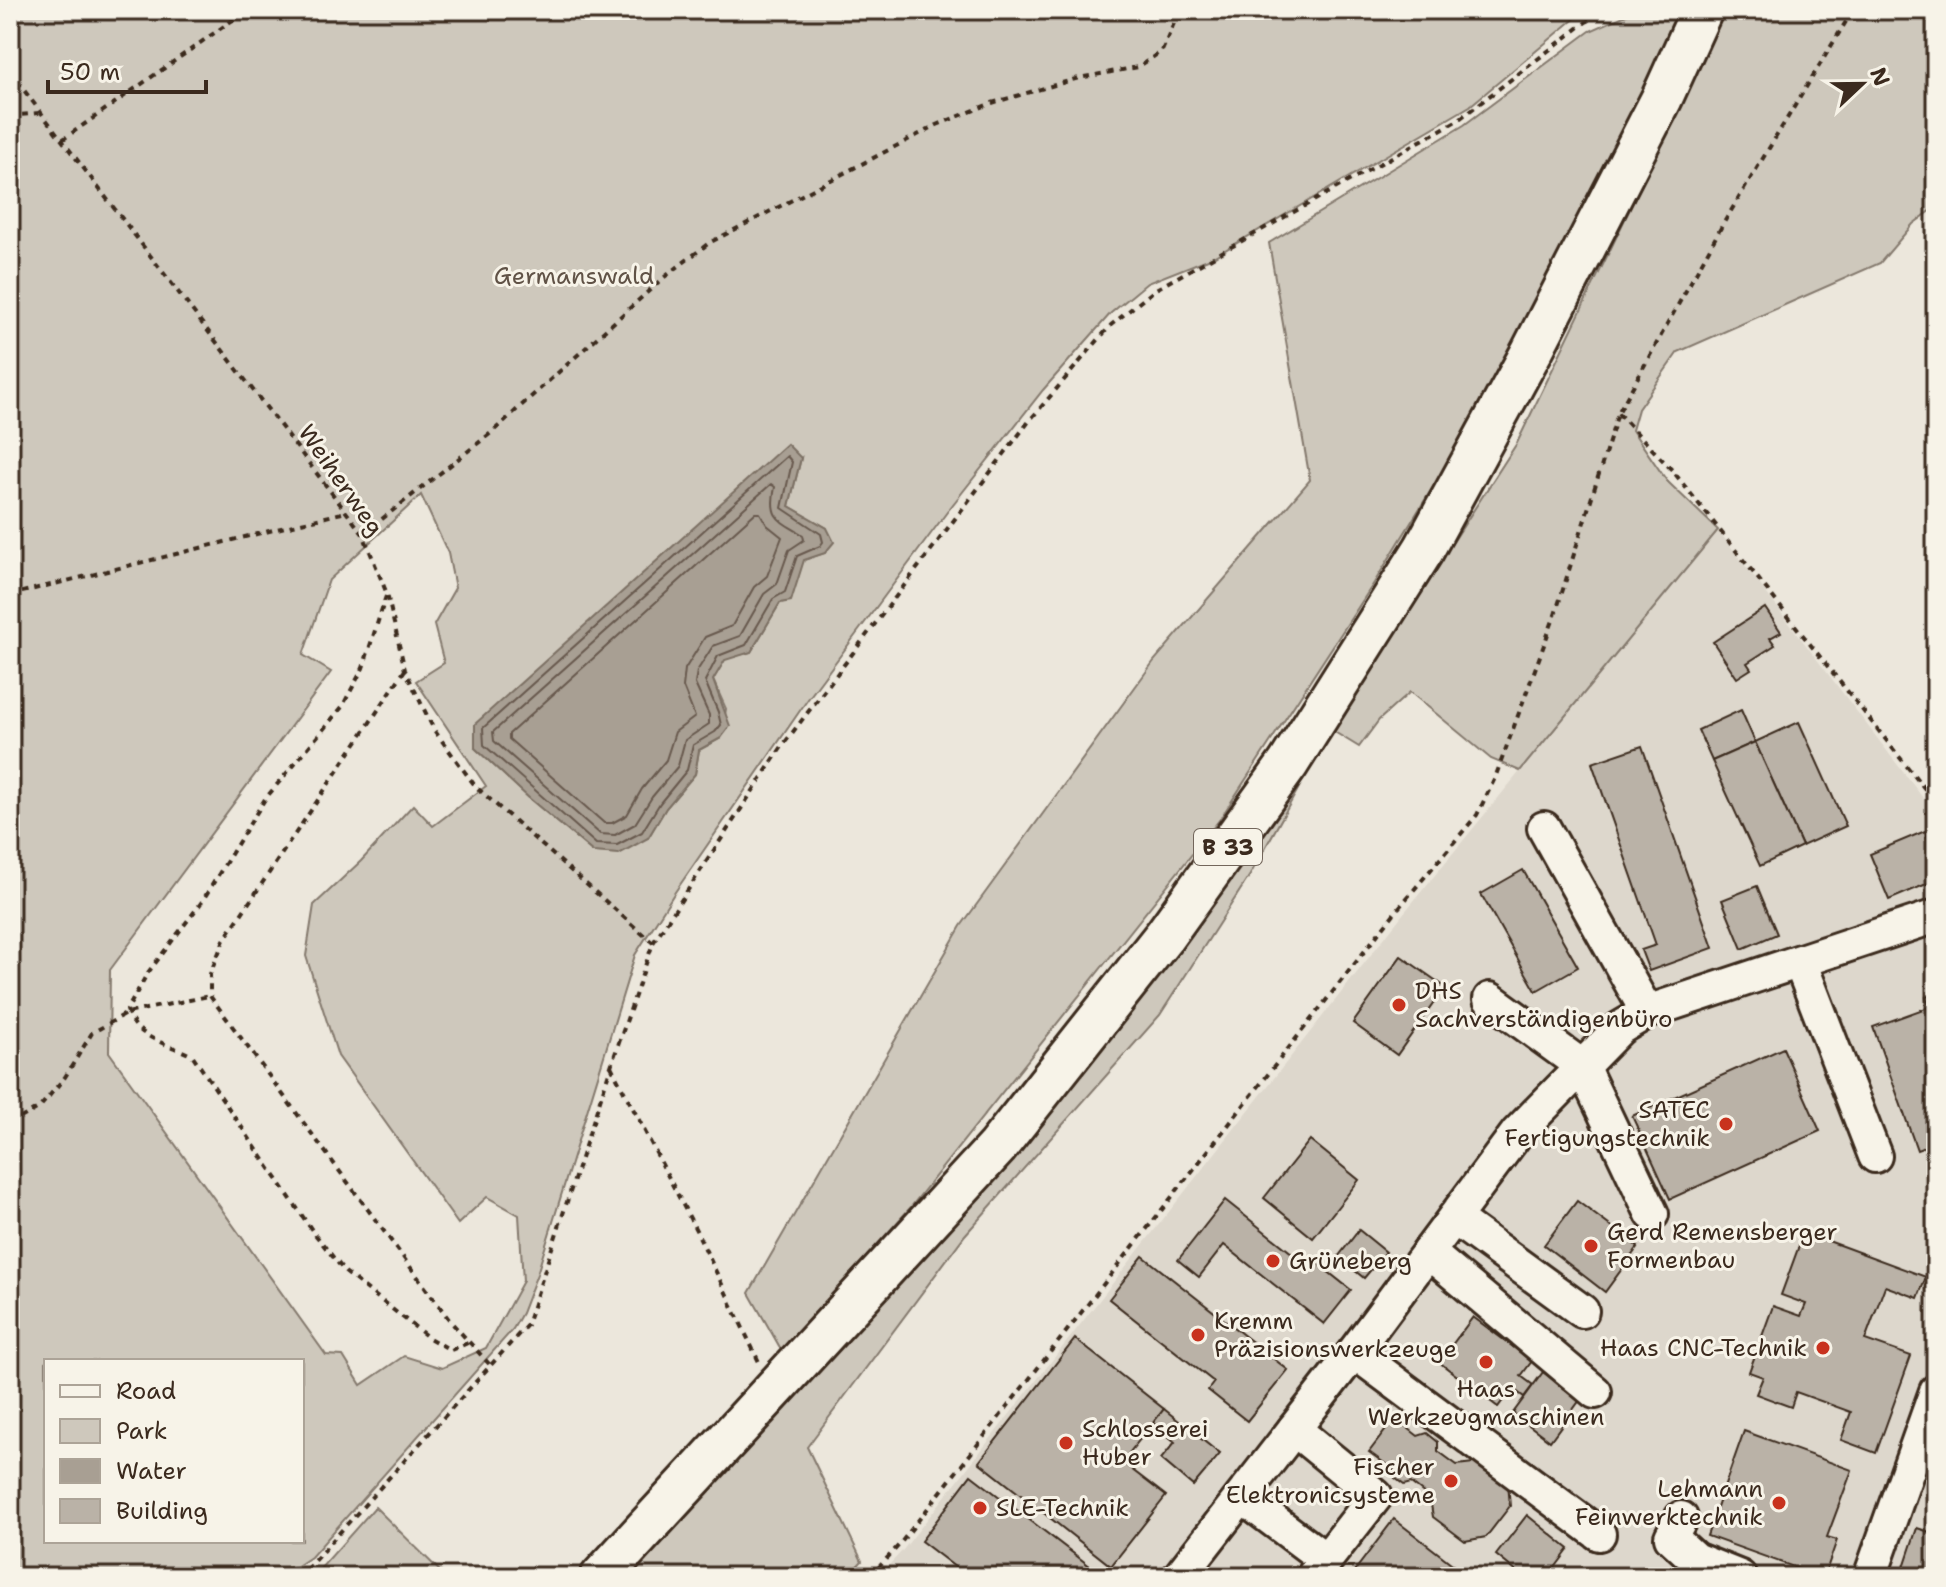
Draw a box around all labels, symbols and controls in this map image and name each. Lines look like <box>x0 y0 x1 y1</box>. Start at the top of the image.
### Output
scale bar <box>48 44 206 94</box>
north arrow <box>1822 44 1902 124</box>
text: 50 m <box>60 56 120 88</box>
text: N <box>1863 63 1897 90</box>
park label: Germanswald <box>494 260 654 292</box>
street label: Weiherweg <box>291 418 391 542</box>
road number: B 33 <box>1194 829 1262 865</box>
place label: DHS Sachverständigenbüro <box>1415 975 1673 1035</box>
marker: DHS Sachverständigenbüro <box>1390 996 1408 1014</box>
place label: SATEC Fertigungstechnik <box>1505 1094 1710 1154</box>
marker: SATEC Fertigungstechnik <box>1717 1115 1735 1133</box>
place label: Gerd Remensberger Formenbau <box>1607 1216 1838 1276</box>
marker: Gerd Remensberger Formenbau <box>1582 1237 1600 1255</box>
place label: Grüneberg <box>1289 1245 1412 1277</box>
marker: Grüneberg <box>1264 1252 1282 1270</box>
place label: Kremm Präzisionswerkzeuge <box>1214 1305 1457 1365</box>
marker: Kremm Präzisionswerkzeuge <box>1189 1326 1207 1344</box>
place label: Haas CNC-Technik <box>1600 1332 1807 1364</box>
marker: Haas CNC-Technik <box>1814 1339 1832 1357</box>
marker: Haas Werkzeugmaschinen <box>1477 1353 1495 1371</box>
legend <box>44 1359 304 1543</box>
place label: Haas Werkzeugmaschinen <box>1367 1373 1605 1433</box>
text: Road <box>116 1375 176 1407</box>
place label: Schlosserei Huber <box>1082 1413 1209 1473</box>
text: Park <box>116 1415 168 1447</box>
marker: Schlosserei Huber <box>1057 1434 1075 1452</box>
place label: Fischer Elektronicsysteme <box>1226 1451 1435 1511</box>
text: Water <box>116 1455 187 1487</box>
marker: Fischer Elektronicsysteme <box>1442 1472 1460 1490</box>
place label: Lehmann Feinwerktechnik <box>1575 1473 1763 1533</box>
place label: SLE-Technik <box>996 1492 1129 1524</box>
marker: Lehmann Feinwerktechnik <box>1770 1494 1788 1512</box>
text: Building <box>116 1495 208 1527</box>
marker: SLE-Technik <box>971 1499 989 1517</box>

